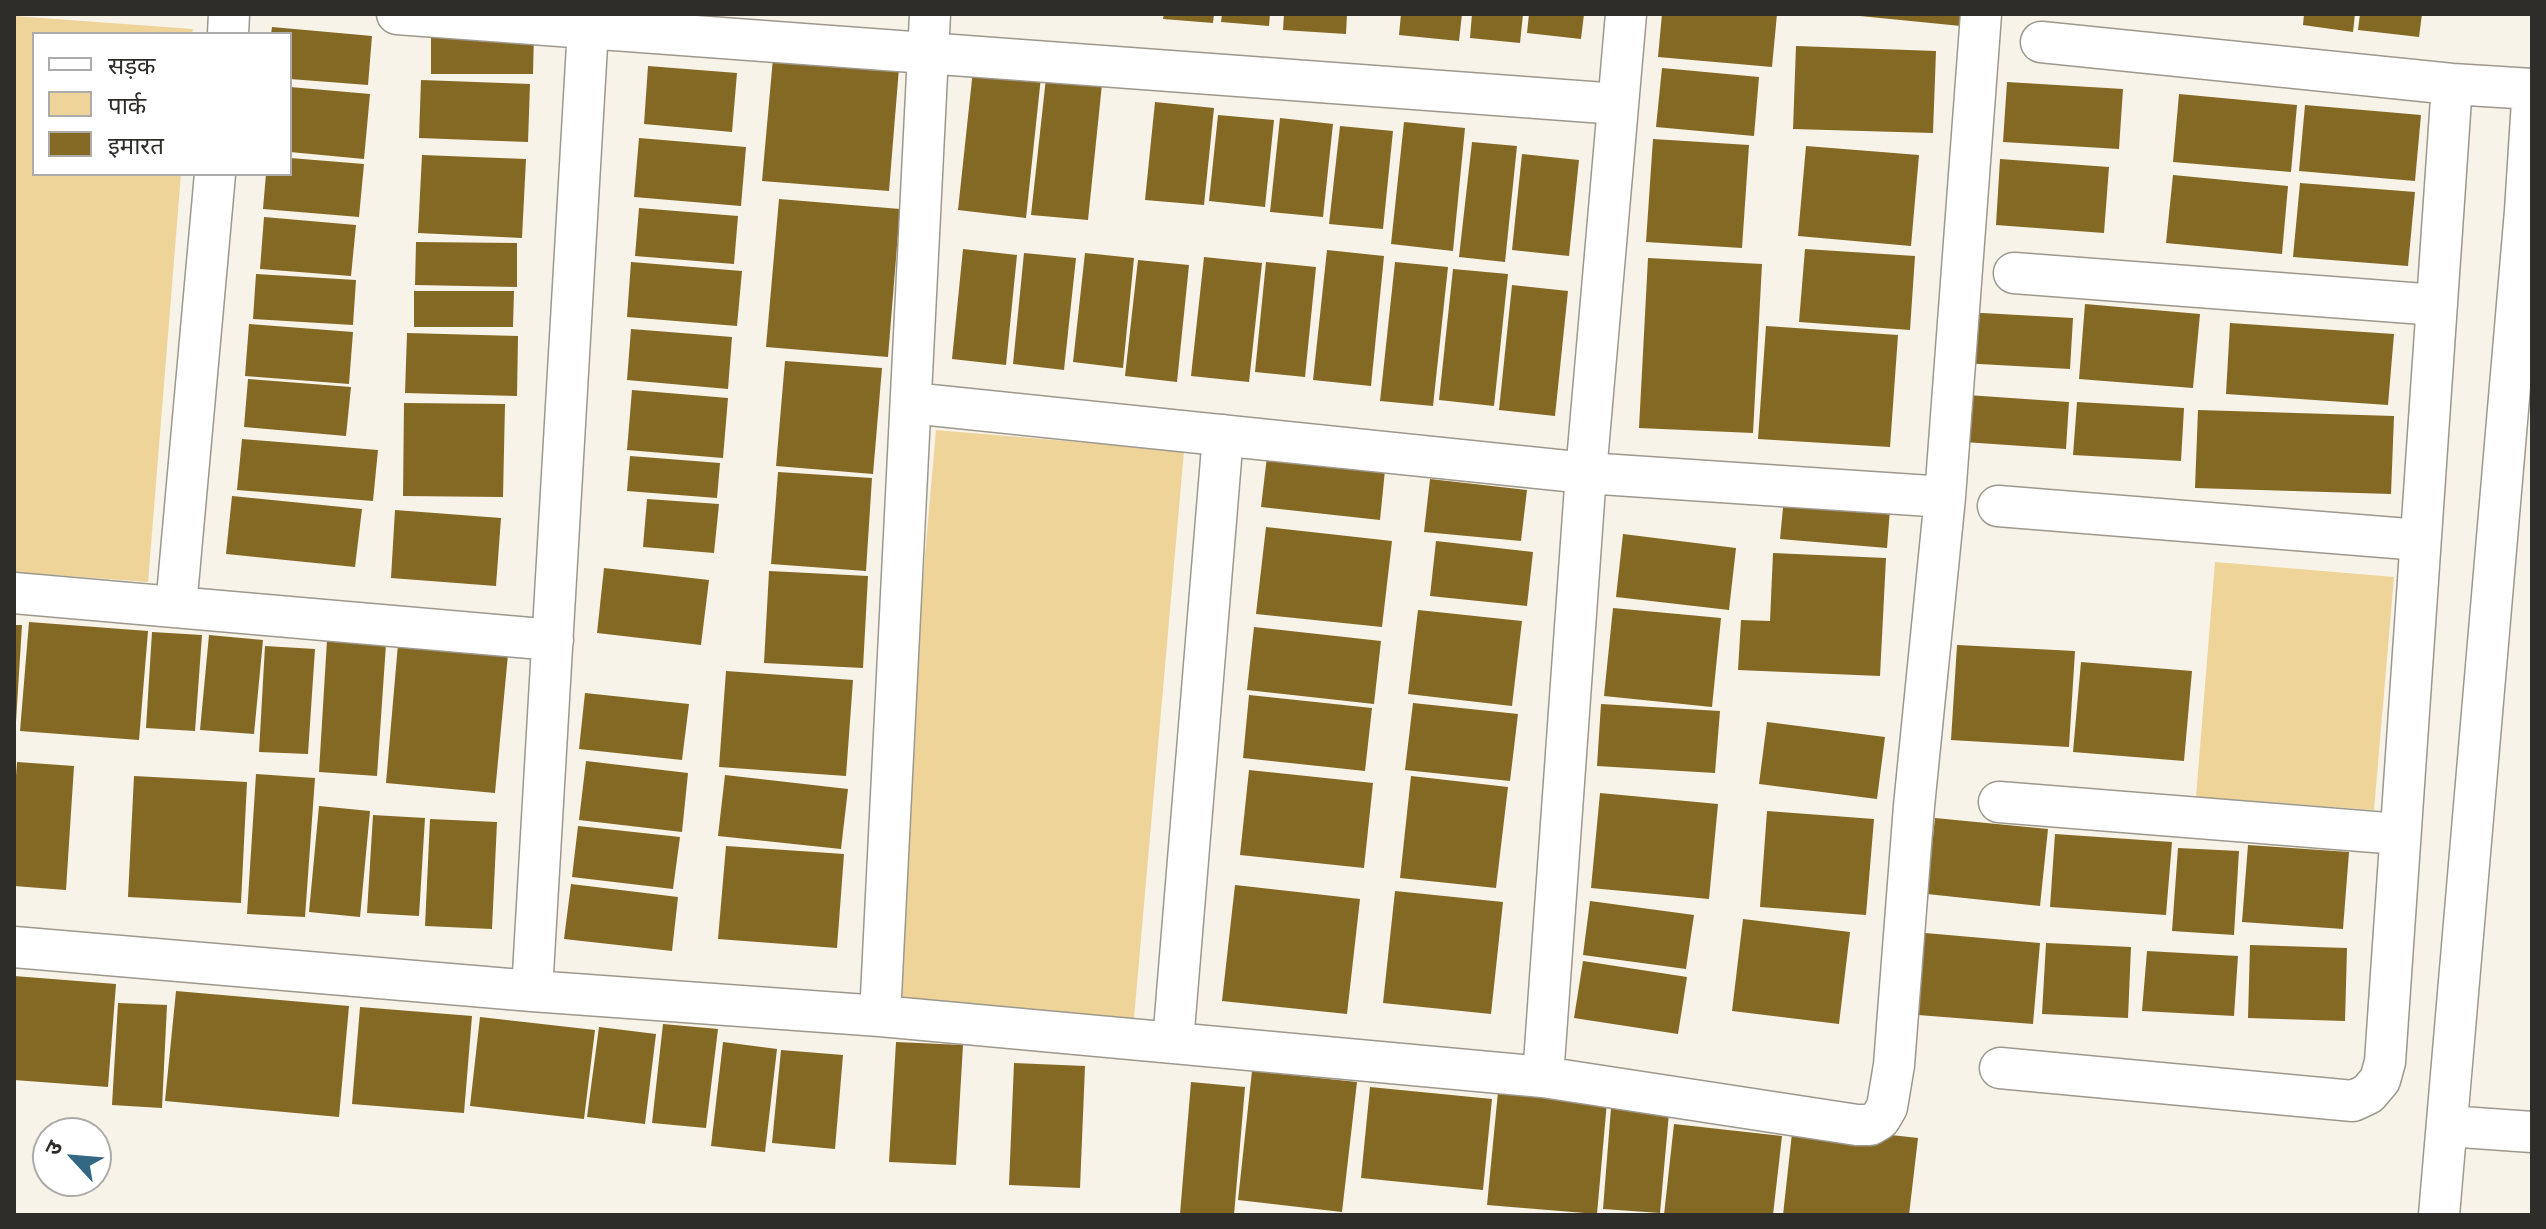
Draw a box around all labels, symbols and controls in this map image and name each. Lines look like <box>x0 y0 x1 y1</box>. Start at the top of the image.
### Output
legend <box>32 32 292 176</box>
text: सड़क <box>108 48 156 81</box>
text: पार्क <box>108 88 146 121</box>
text: इमारत <box>108 128 164 161</box>
north arrow <box>32 1117 112 1197</box>
text: उ <box>36 1135 69 1160</box>

